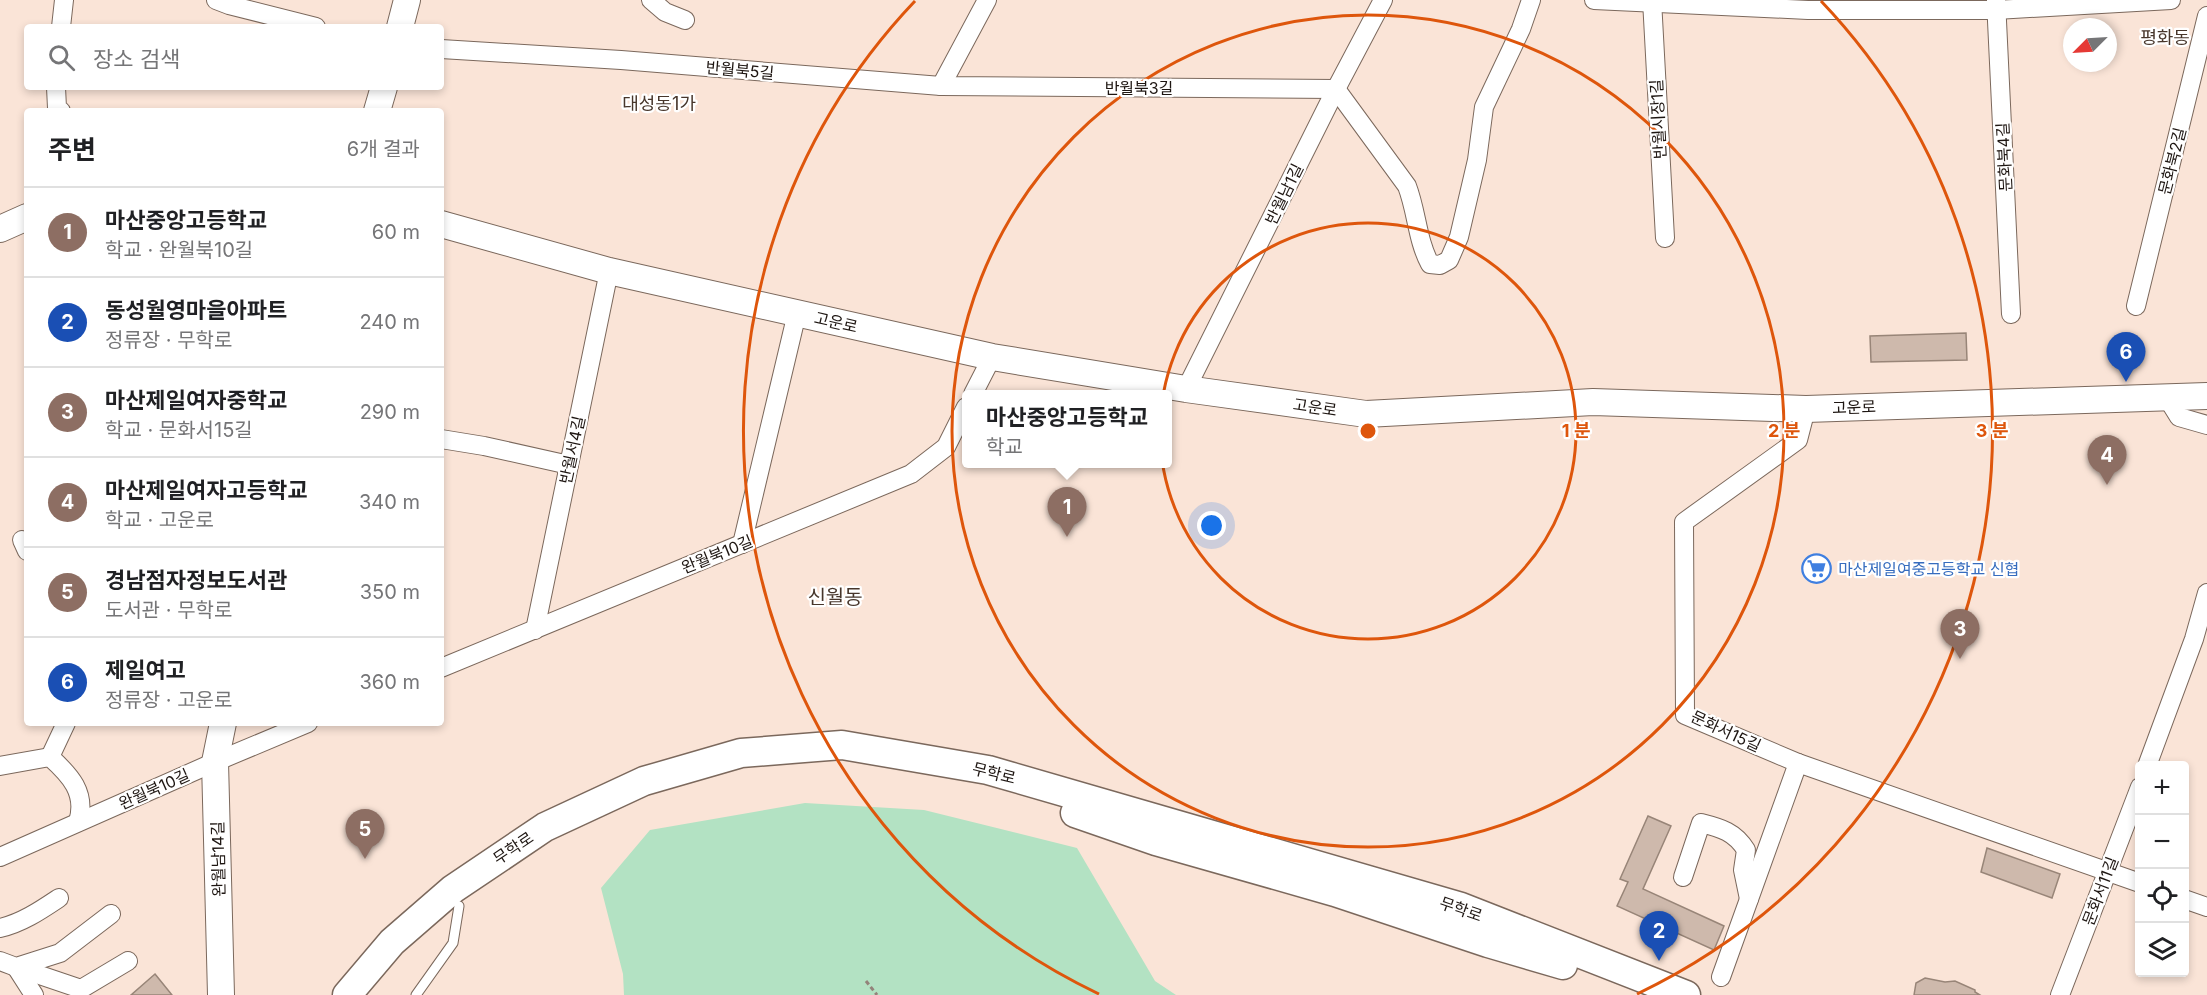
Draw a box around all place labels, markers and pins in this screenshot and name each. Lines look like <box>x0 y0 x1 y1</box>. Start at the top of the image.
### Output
pin: 6 <box>2106 332 2146 382</box>
centre of rings <box>1358 421 1378 441</box>
pin: 4 <box>2088 436 2126 485</box>
pin: 1 <box>1048 488 1086 537</box>
supermarket icon: 마산제일여중고등학교 신협 <box>1801 553 1833 585</box>
place label: 마산제일여중고등학교 신협 <box>1838 559 2019 579</box>
pin: 3 <box>1940 610 1980 659</box>
pin: 5 <box>346 810 385 859</box>
pin: 2 <box>1640 912 1678 961</box>

